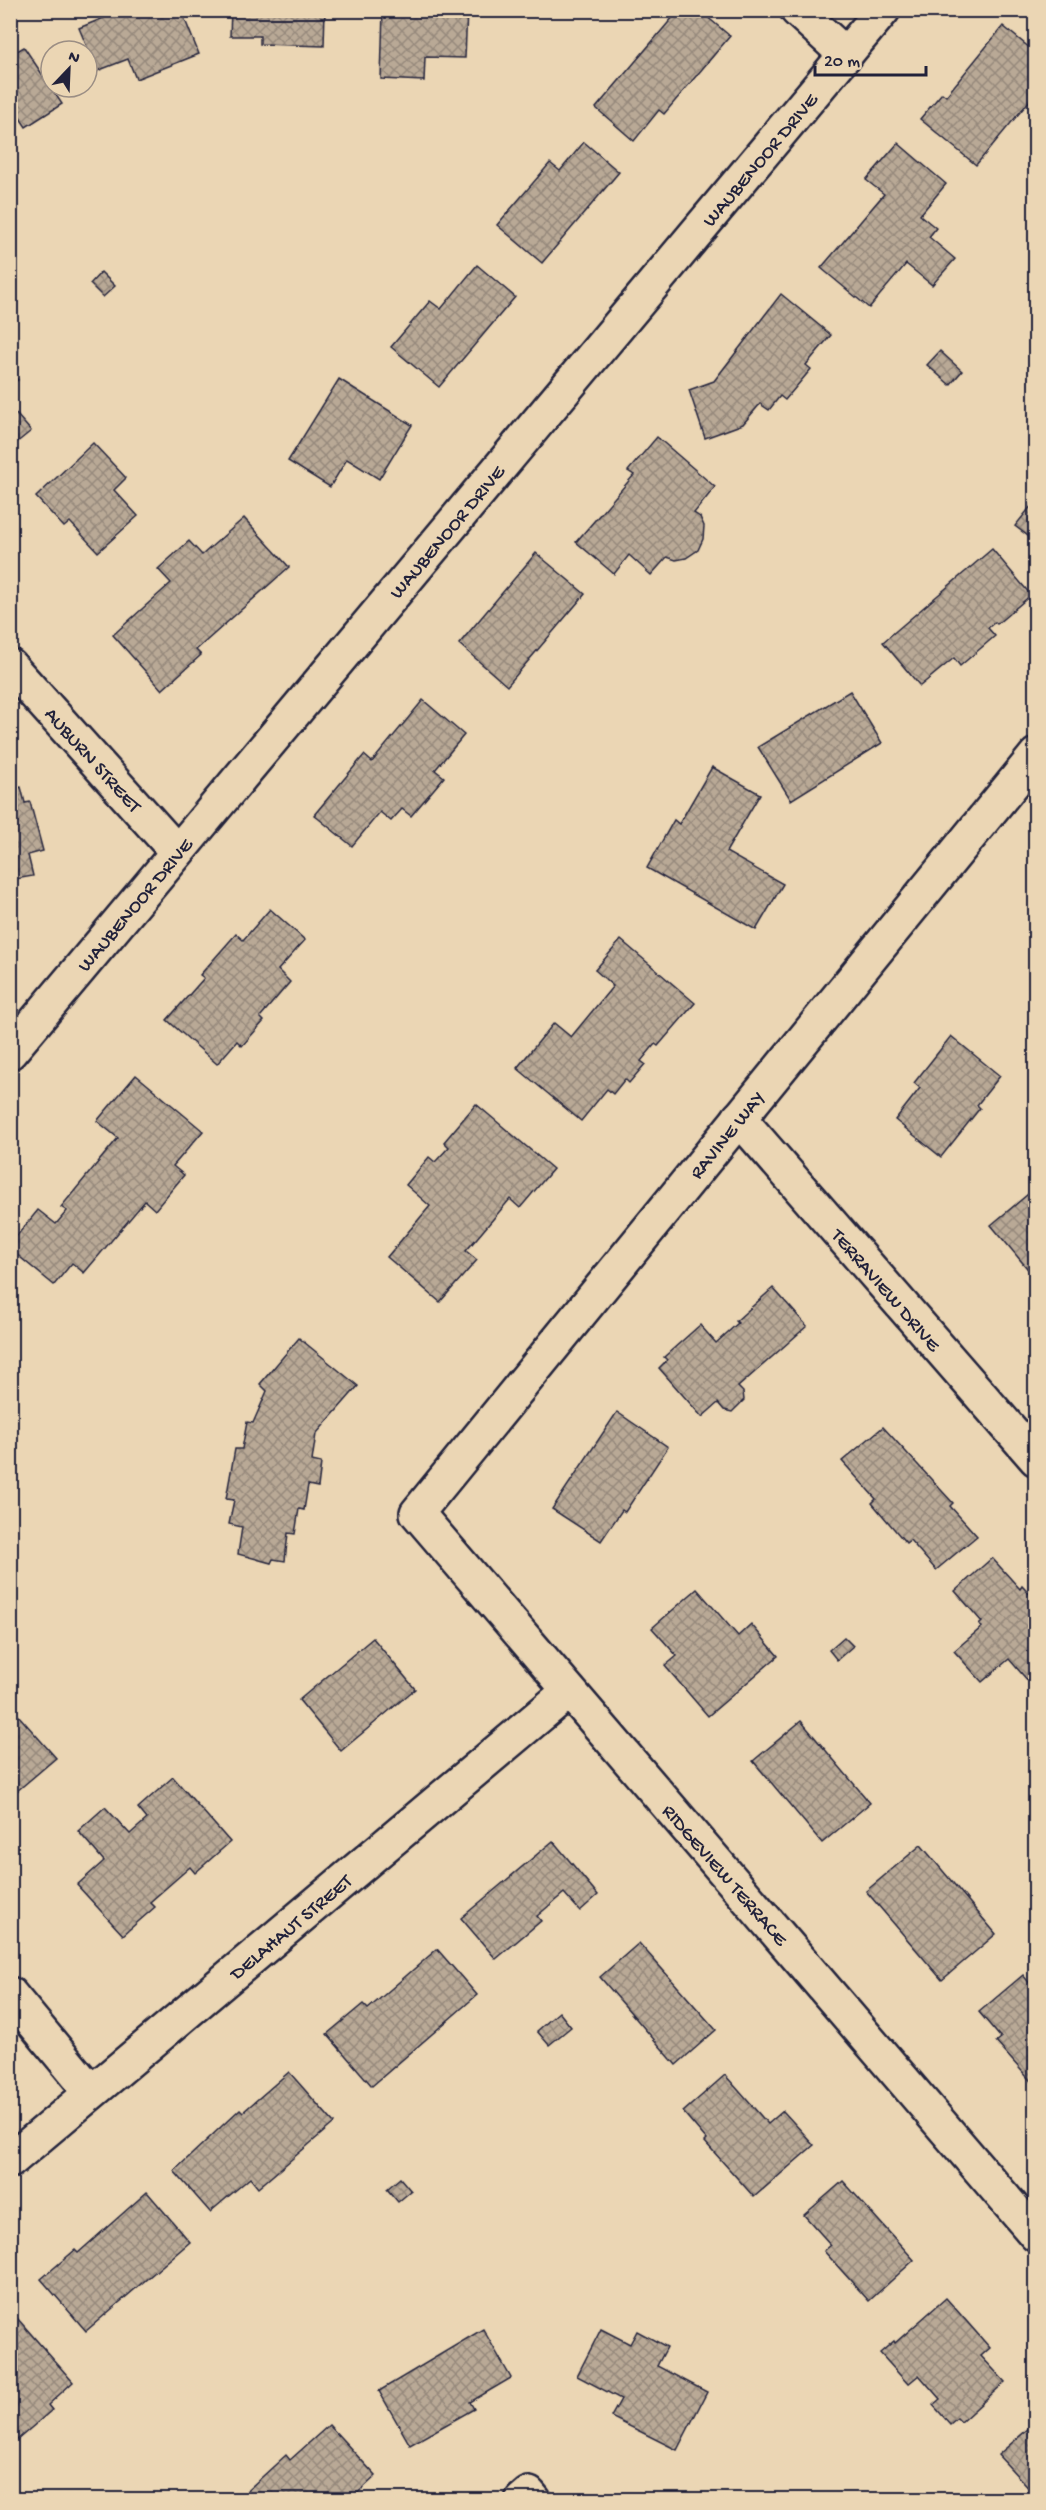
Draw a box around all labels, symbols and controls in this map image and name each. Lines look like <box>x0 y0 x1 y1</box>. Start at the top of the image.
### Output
north arrow <box>39 39 99 99</box>
scale bar <box>815 39 926 77</box>
text: N <box>65 48 83 69</box>
text: 20 m <box>824 52 860 73</box>
street label: WAUBENOOR DRIVE <box>699 89 825 233</box>
street label: WAUBENOOR DRIVE <box>386 461 512 605</box>
street label: AUBURN STREET <box>38 704 145 820</box>
street label: WAUBENOOR DRIVE <box>74 834 200 978</box>
street label: RAVINE WAY <box>686 1088 771 1185</box>
street label: TERRAVIEW DRIVE <box>824 1225 945 1358</box>
street label: RIDGEVIEW TERRACE <box>656 1801 792 1953</box>
street label: DELAHAUT STREET <box>225 1870 359 1988</box>

